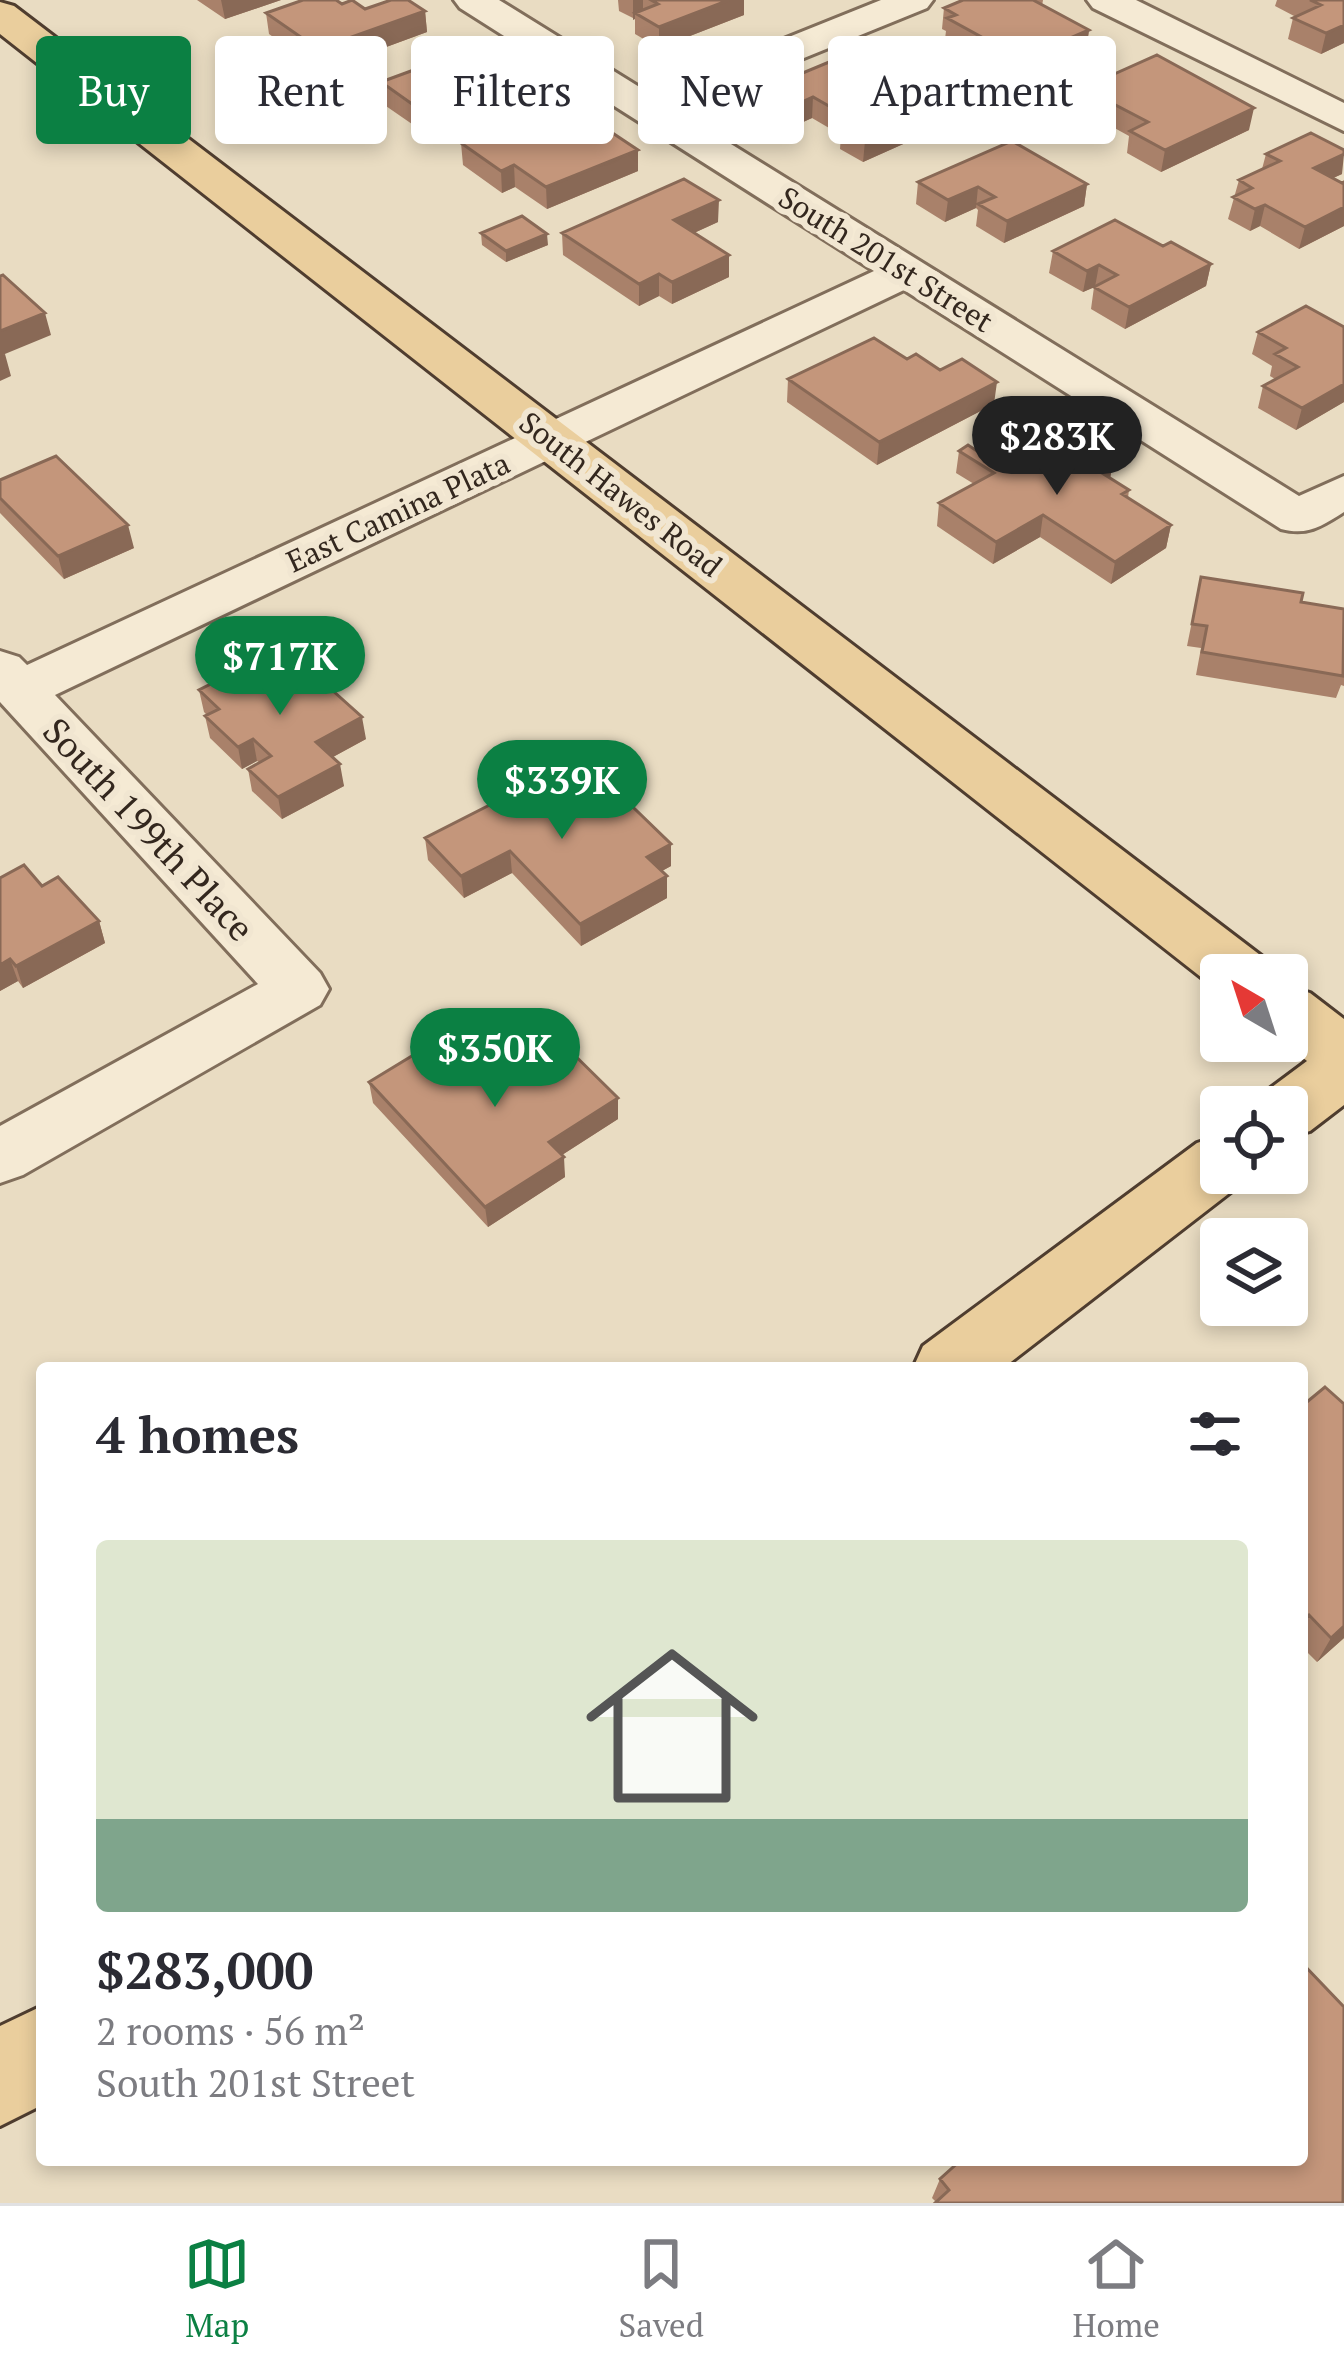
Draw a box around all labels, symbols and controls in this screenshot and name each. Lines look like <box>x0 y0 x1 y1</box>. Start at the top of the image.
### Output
chip: Buy <box>36 36 191 144</box>
chip: Rent <box>215 36 387 144</box>
chip: Filters <box>411 36 614 144</box>
chip: New <box>638 36 804 144</box>
chip: Apartment <box>828 36 1116 144</box>
street label: South 201st Street <box>771 177 1001 341</box>
pin: $283K <box>973 396 1141 498</box>
street label: South Hawes Road <box>511 402 731 586</box>
text: $283K <box>999 409 1115 461</box>
street label: East Camina Plata <box>280 443 516 581</box>
pin: $717K <box>196 616 364 718</box>
text: $717K <box>222 629 338 681</box>
street label: South 199th Place <box>33 707 265 951</box>
pin: $339K <box>478 740 646 842</box>
text: $339K <box>504 753 620 805</box>
north arrow <box>1200 954 1308 1062</box>
map controls <box>1200 954 1308 1326</box>
pin: $350K <box>411 1008 579 1110</box>
text: $350K <box>437 1021 553 1073</box>
button: locate <box>1200 1086 1308 1194</box>
button: layers <box>1200 1218 1308 1326</box>
text: 4 homes <box>96 1400 299 1468</box>
icon: filters <box>1182 1401 1248 1467</box>
icon: home <box>564 1618 780 1834</box>
text: $283,000 <box>96 1936 313 2004</box>
text: 2 rooms · 56 m² <box>96 2004 365 2056</box>
text: South 201st Street <box>96 2056 415 2108</box>
tab: Map <box>184 2231 250 2346</box>
tab: Saved <box>619 2231 704 2346</box>
tab: Home <box>1072 2231 1160 2346</box>

